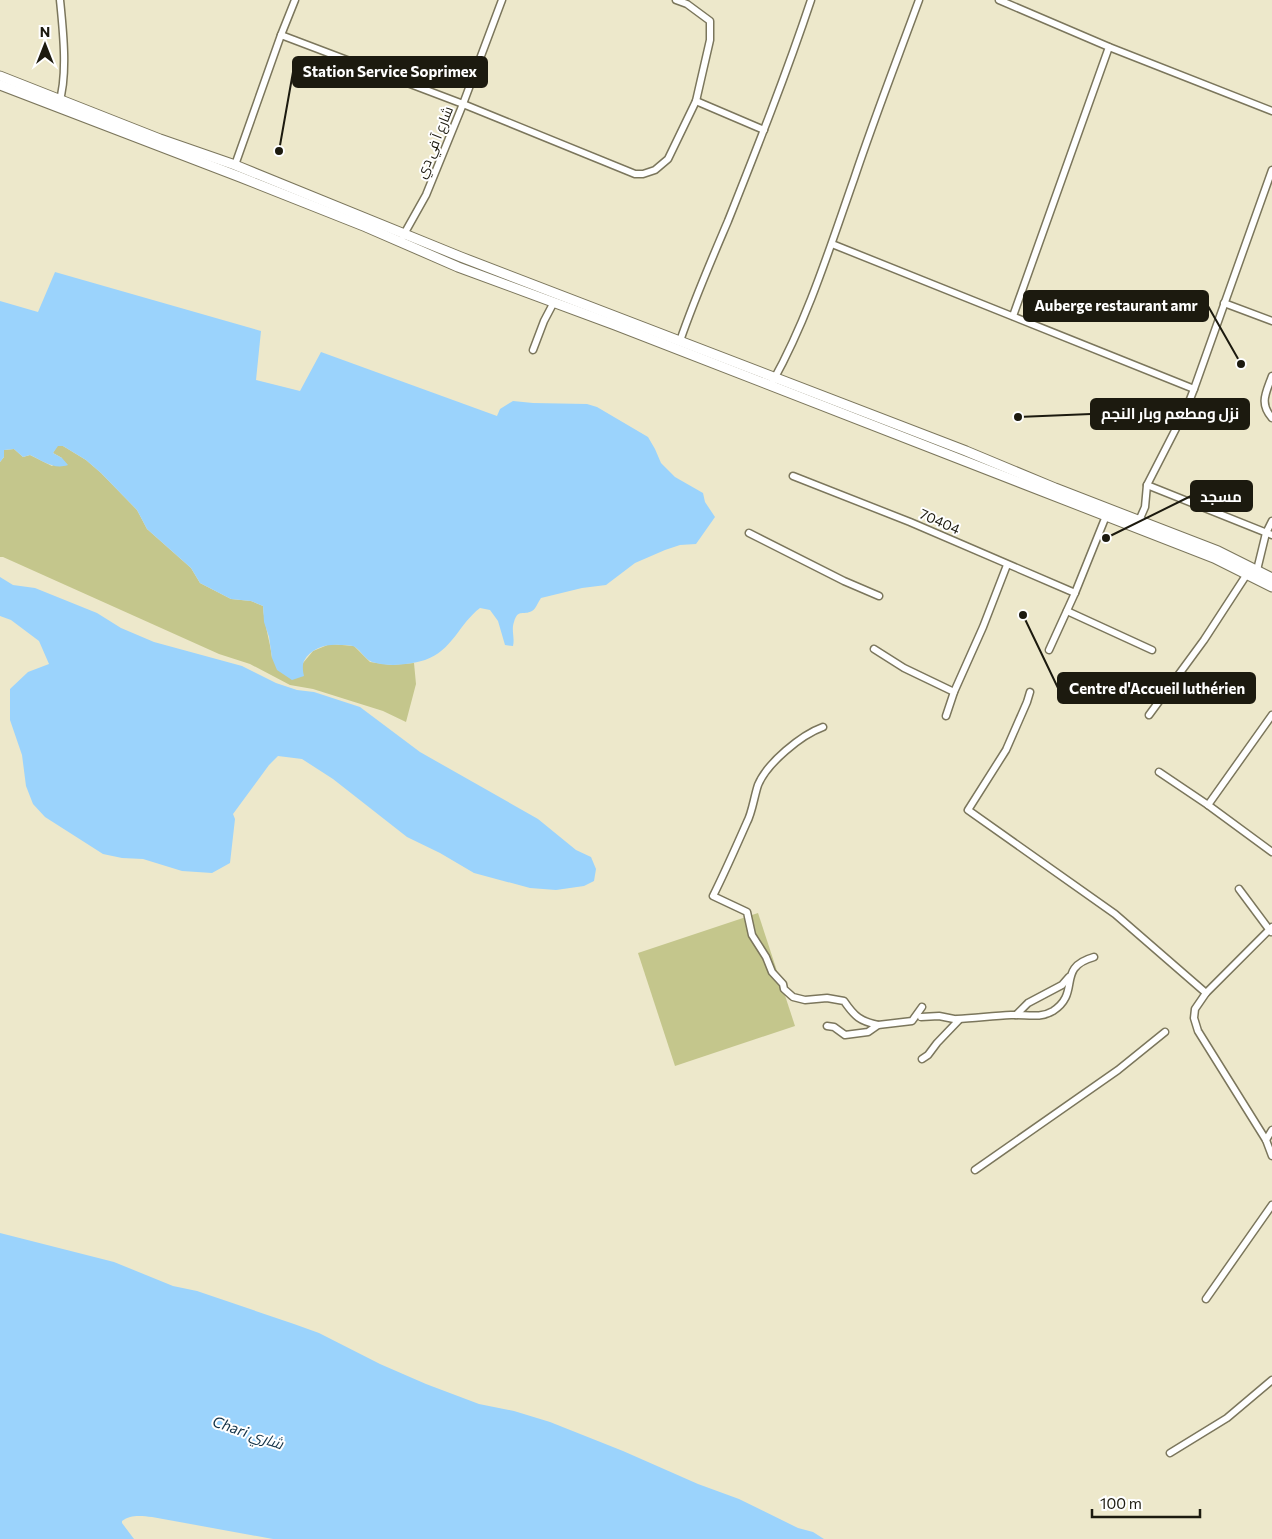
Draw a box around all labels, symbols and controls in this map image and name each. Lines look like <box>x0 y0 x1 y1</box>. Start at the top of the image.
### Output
north arrow <box>20 20 70 70</box>
text: N <box>40 23 50 40</box>
callout: Station Service Soprimex <box>293 57 487 87</box>
text: Station Service Soprimex <box>303 62 478 80</box>
street label: شارع آ في دي <box>412 103 460 182</box>
callout: Auberge restaurant amr <box>1024 291 1208 321</box>
text: Auberge restaurant amr <box>1034 296 1198 314</box>
callout: نزل ومطعم وبار النجم <box>1091 399 1249 429</box>
text: نزل ومطعم وبار النجم <box>1101 404 1239 424</box>
callout: مسجد <box>1191 481 1252 511</box>
text: مسجد <box>1200 487 1242 505</box>
street label: 70404 <box>917 505 963 538</box>
callout: Centre d'Accueil luthérien <box>1058 673 1255 703</box>
text: Centre d'Accueil luthérien <box>1069 679 1245 697</box>
water label: Chari شاري <box>209 1412 286 1456</box>
scale bar <box>1092 1486 1200 1518</box>
text: 100 m <box>1100 1494 1142 1512</box>

